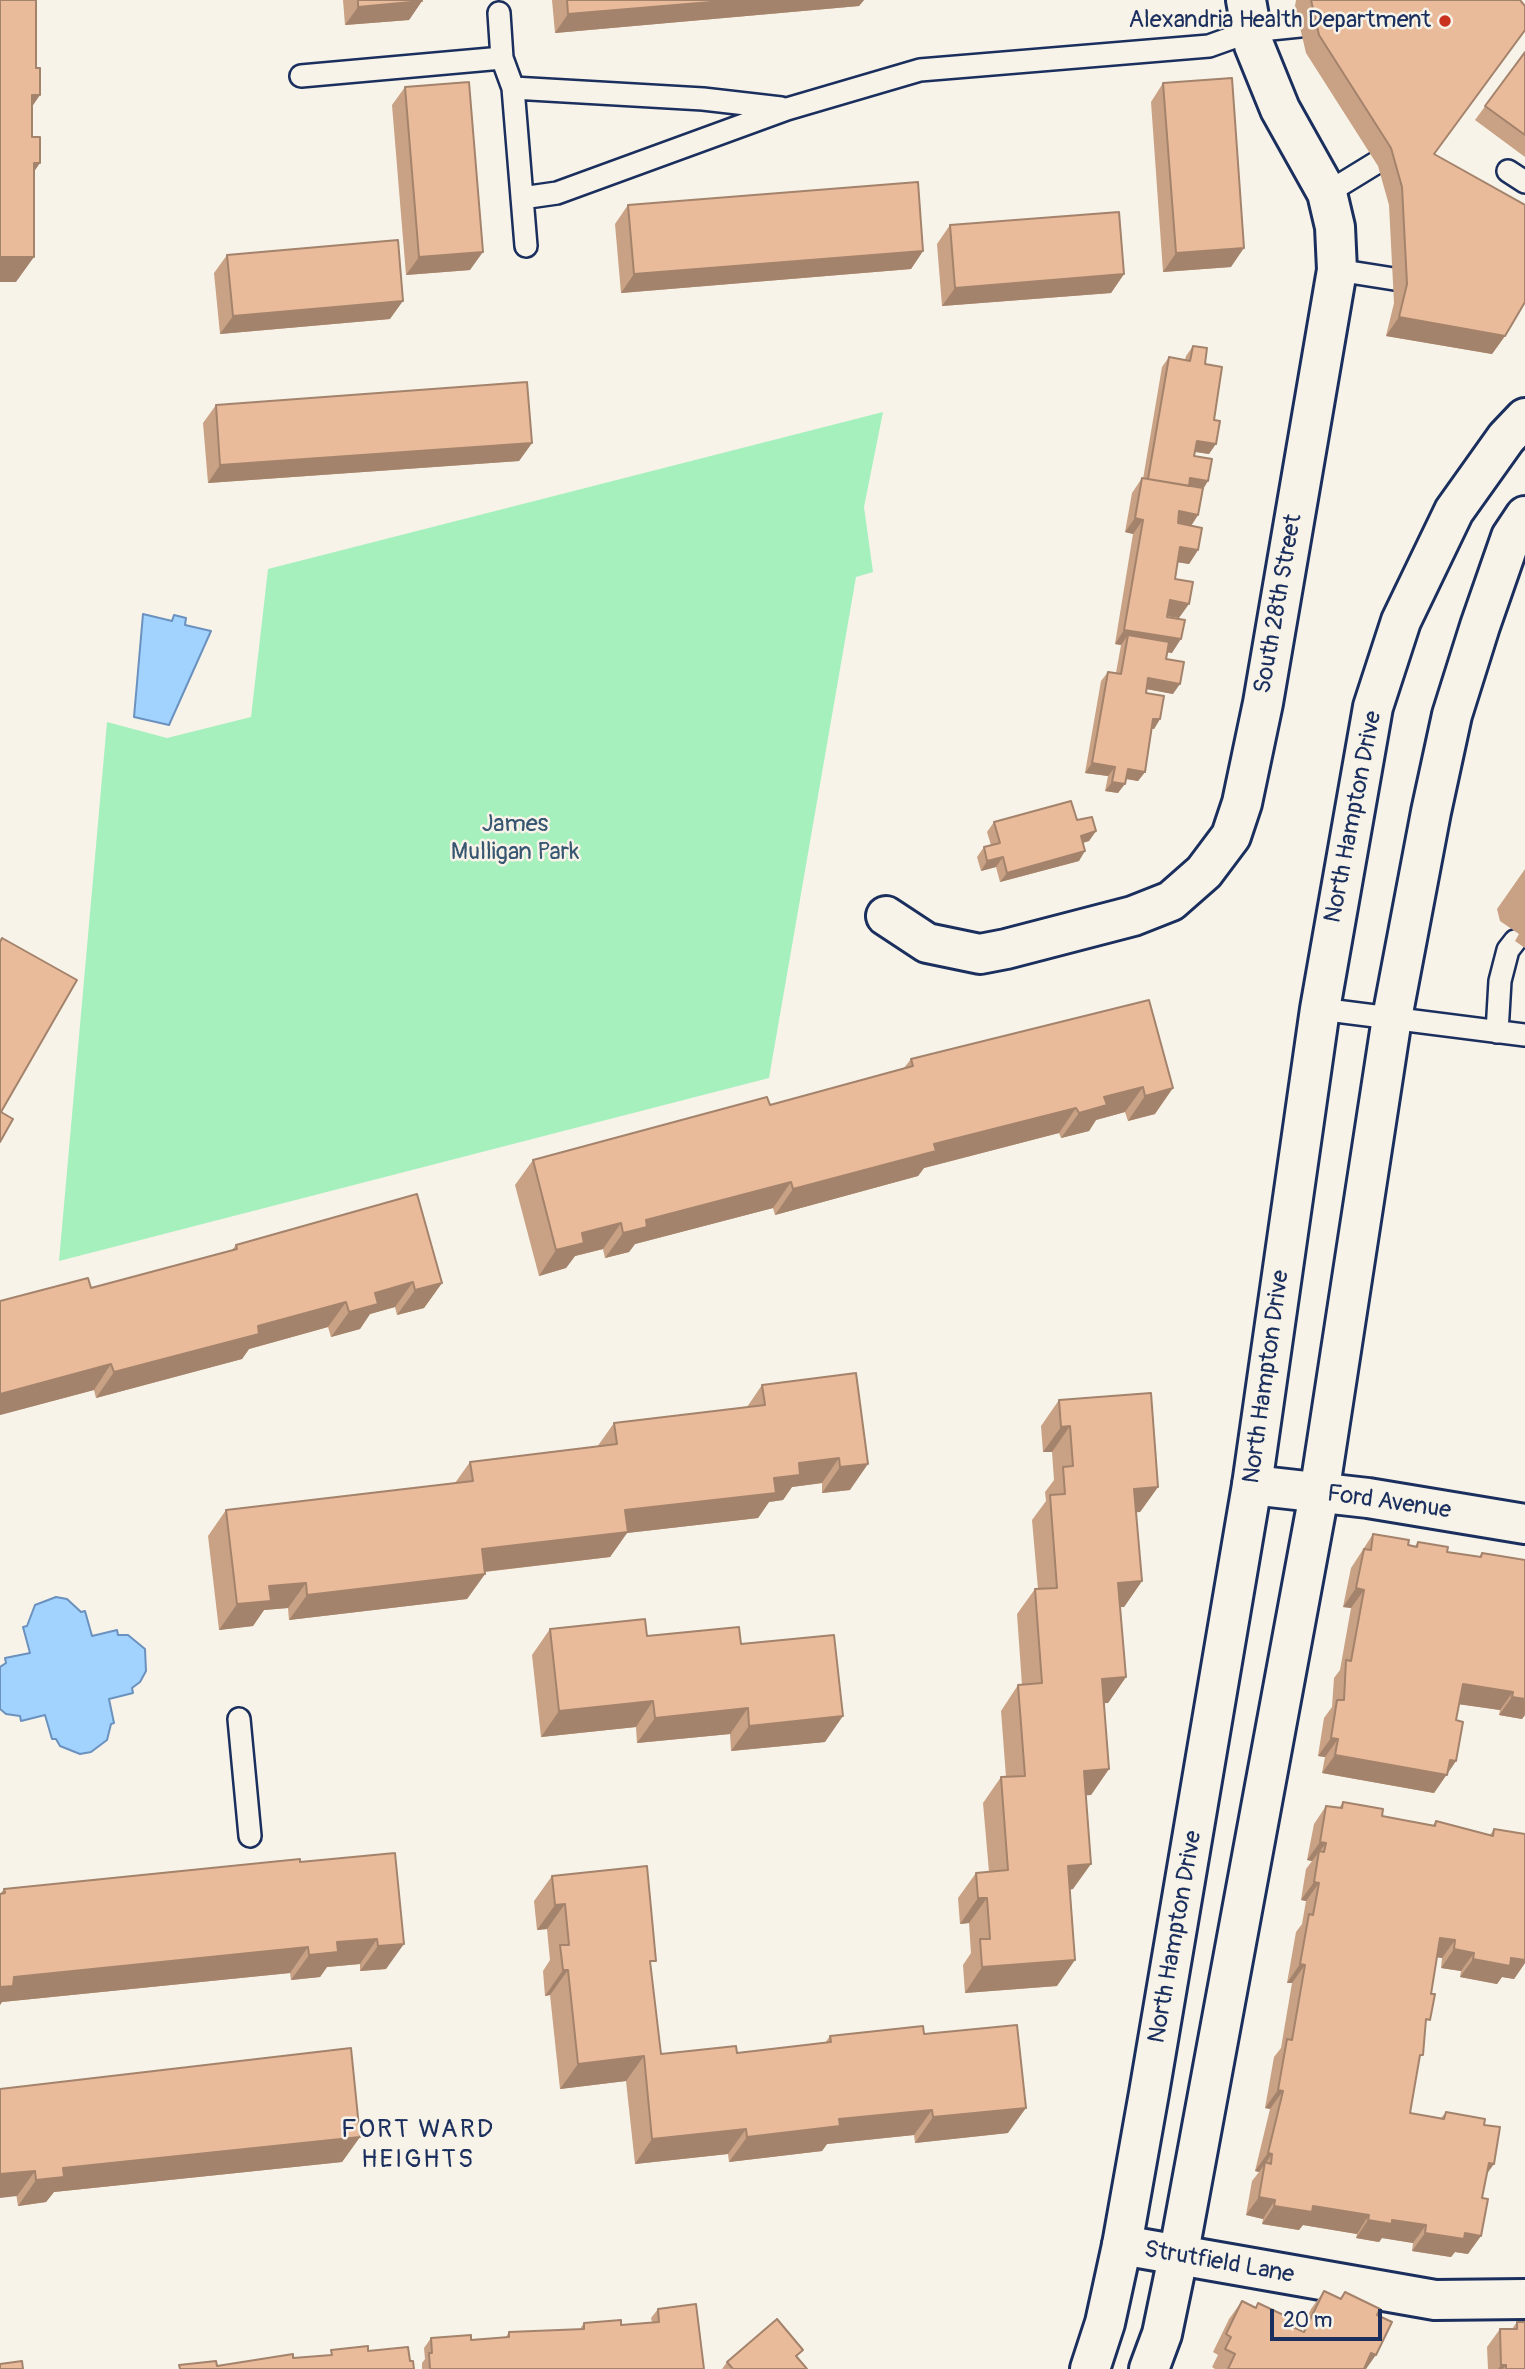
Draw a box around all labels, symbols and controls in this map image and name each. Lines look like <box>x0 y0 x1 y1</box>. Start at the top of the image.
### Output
place label: Alexandria Health Department <box>1129 7 1431 35</box>
marker: Alexandria Health Department <box>1437 13 1453 29</box>
street label: South 28th Street <box>1249 512 1309 696</box>
street label: North Hampton Drive <box>1319 709 1389 925</box>
park label: James Mulligan Park <box>451 811 579 867</box>
street label: North Hampton Drive <box>1238 1268 1296 1486</box>
street label: Ford Avenue <box>1325 1480 1453 1526</box>
street label: North Hampton Drive <box>1143 1829 1209 2045</box>
district label: FORT WARD HEIGHTS <box>342 2114 494 2176</box>
street label: Strutfield Lane <box>1142 2236 1296 2290</box>
scale bar <box>1273 2296 1385 2340</box>
text: 20 m <box>1283 2307 1332 2334</box>

